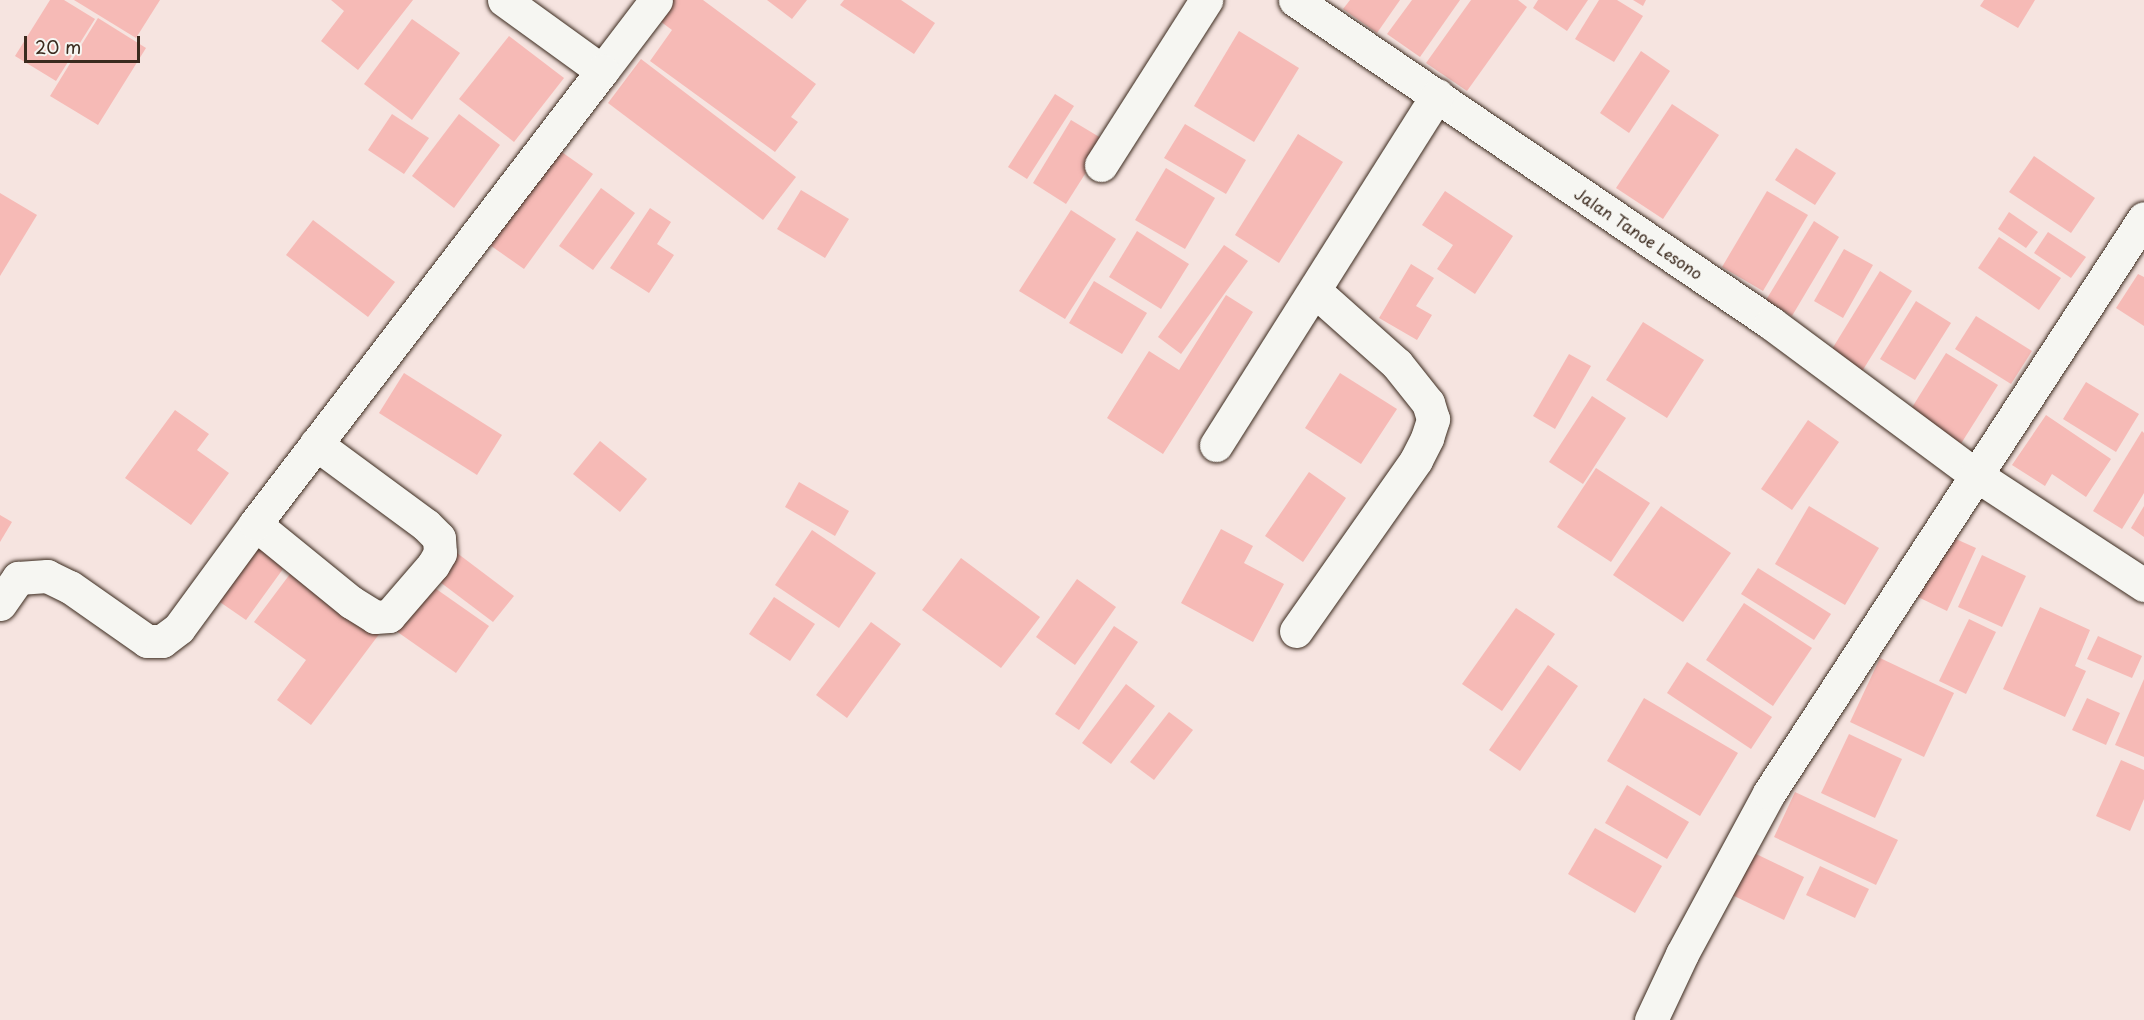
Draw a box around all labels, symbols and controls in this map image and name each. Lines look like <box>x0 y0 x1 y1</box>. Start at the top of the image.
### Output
scale bar <box>27 24 142 62</box>
text: 20 m <box>35 33 81 60</box>
street label: Jalan Tanoe Lesono <box>1571 183 1707 283</box>

